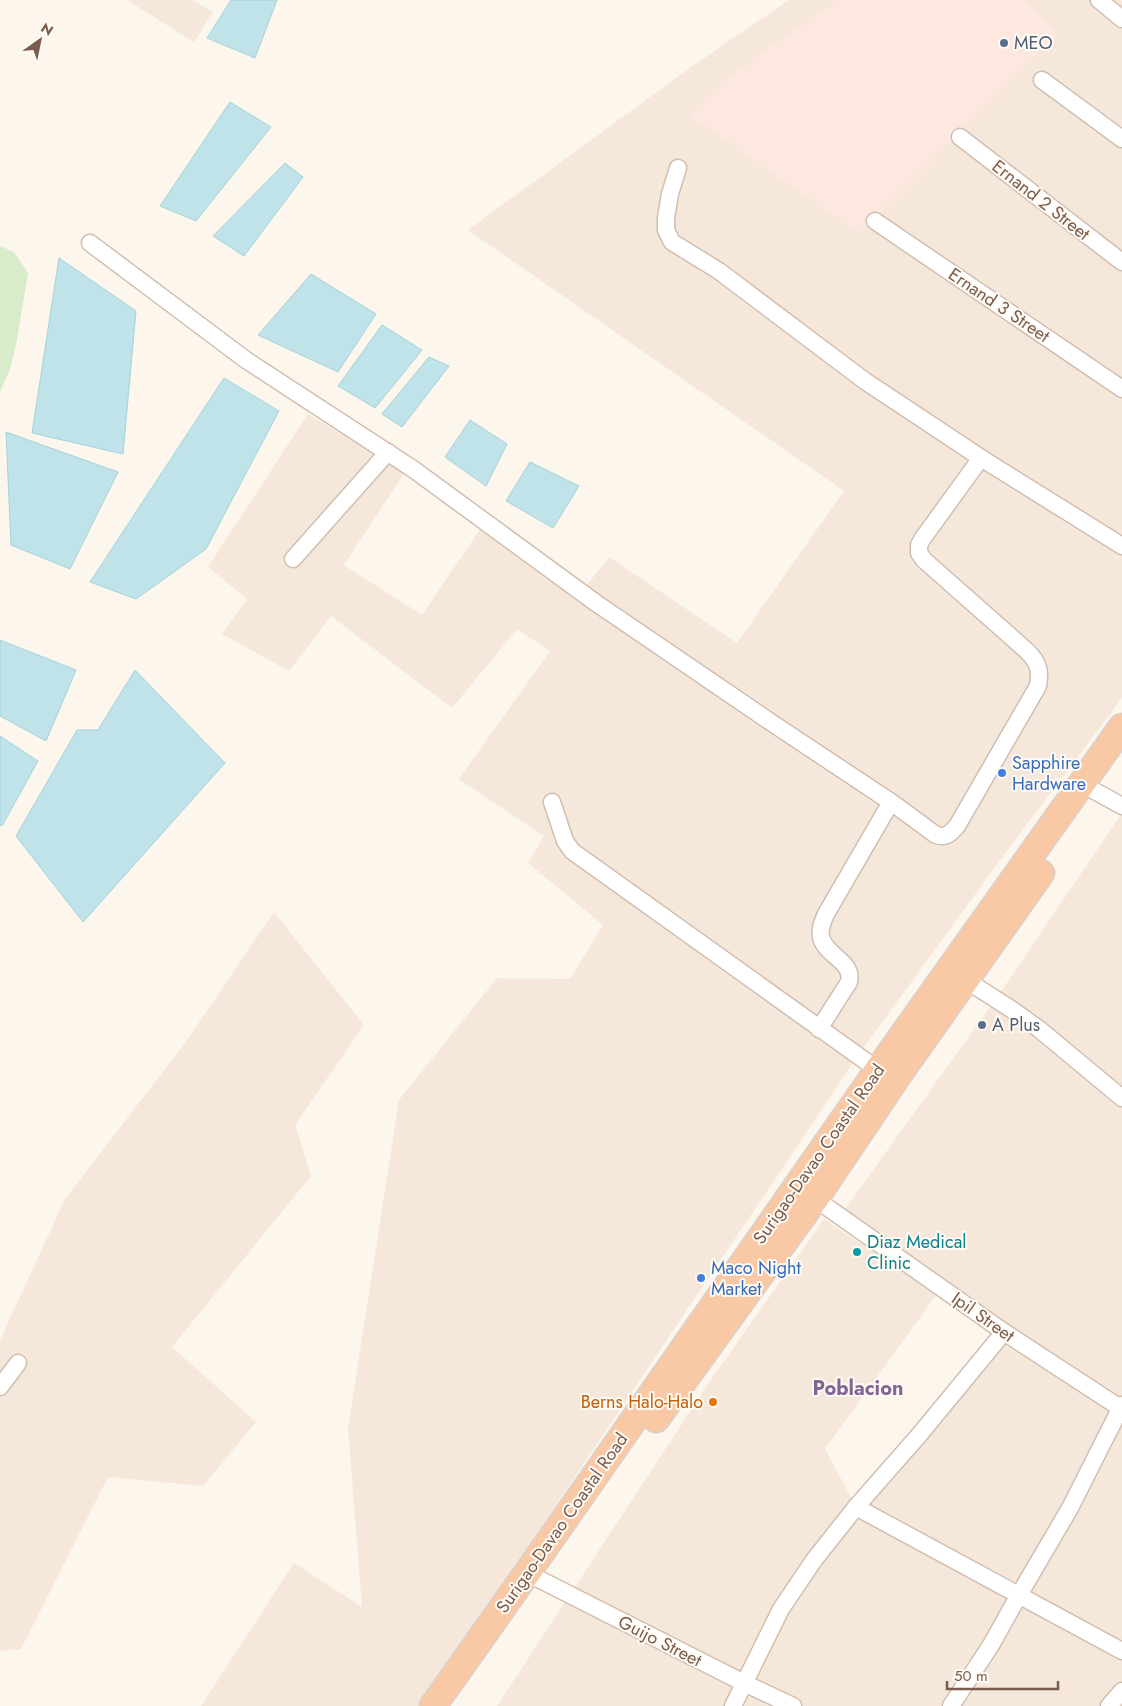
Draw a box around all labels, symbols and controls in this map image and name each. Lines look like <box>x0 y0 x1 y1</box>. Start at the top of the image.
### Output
north arrow <box>15 15 65 65</box>
text: N <box>37 18 57 41</box>
place label: MEO <box>1014 30 1053 56</box>
marker: MEO <box>998 37 1010 49</box>
street label: Ernand 2 Street <box>987 153 1096 247</box>
street label: Ernand 3 Street <box>943 261 1056 349</box>
place label: Sapphire Hardware <box>1012 750 1086 797</box>
marker: Sapphire Hardware <box>996 767 1008 779</box>
place label: A Plus <box>992 1012 1040 1038</box>
marker: A Plus <box>976 1019 988 1031</box>
street label: Surigao-Davao Coastal Road <box>747 1059 891 1249</box>
place label: Diaz Medical Clinic <box>867 1229 966 1276</box>
marker: Diaz Medical Clinic <box>851 1246 863 1258</box>
place label: Maco Night Market <box>711 1255 801 1302</box>
marker: Maco Night Market <box>695 1272 707 1284</box>
street label: Ipil Street <box>946 1286 1020 1349</box>
district label: Poblacion <box>813 1374 903 1403</box>
place label: Berns Halo-Halo <box>581 1389 703 1415</box>
marker: Berns Halo-Halo <box>707 1396 719 1408</box>
street label: Surigao-Davao Coastal Road <box>490 1428 634 1618</box>
street label: Guijo Street <box>614 1609 707 1673</box>
scale bar <box>947 1658 1058 1690</box>
text: 50 m <box>954 1665 988 1687</box>

